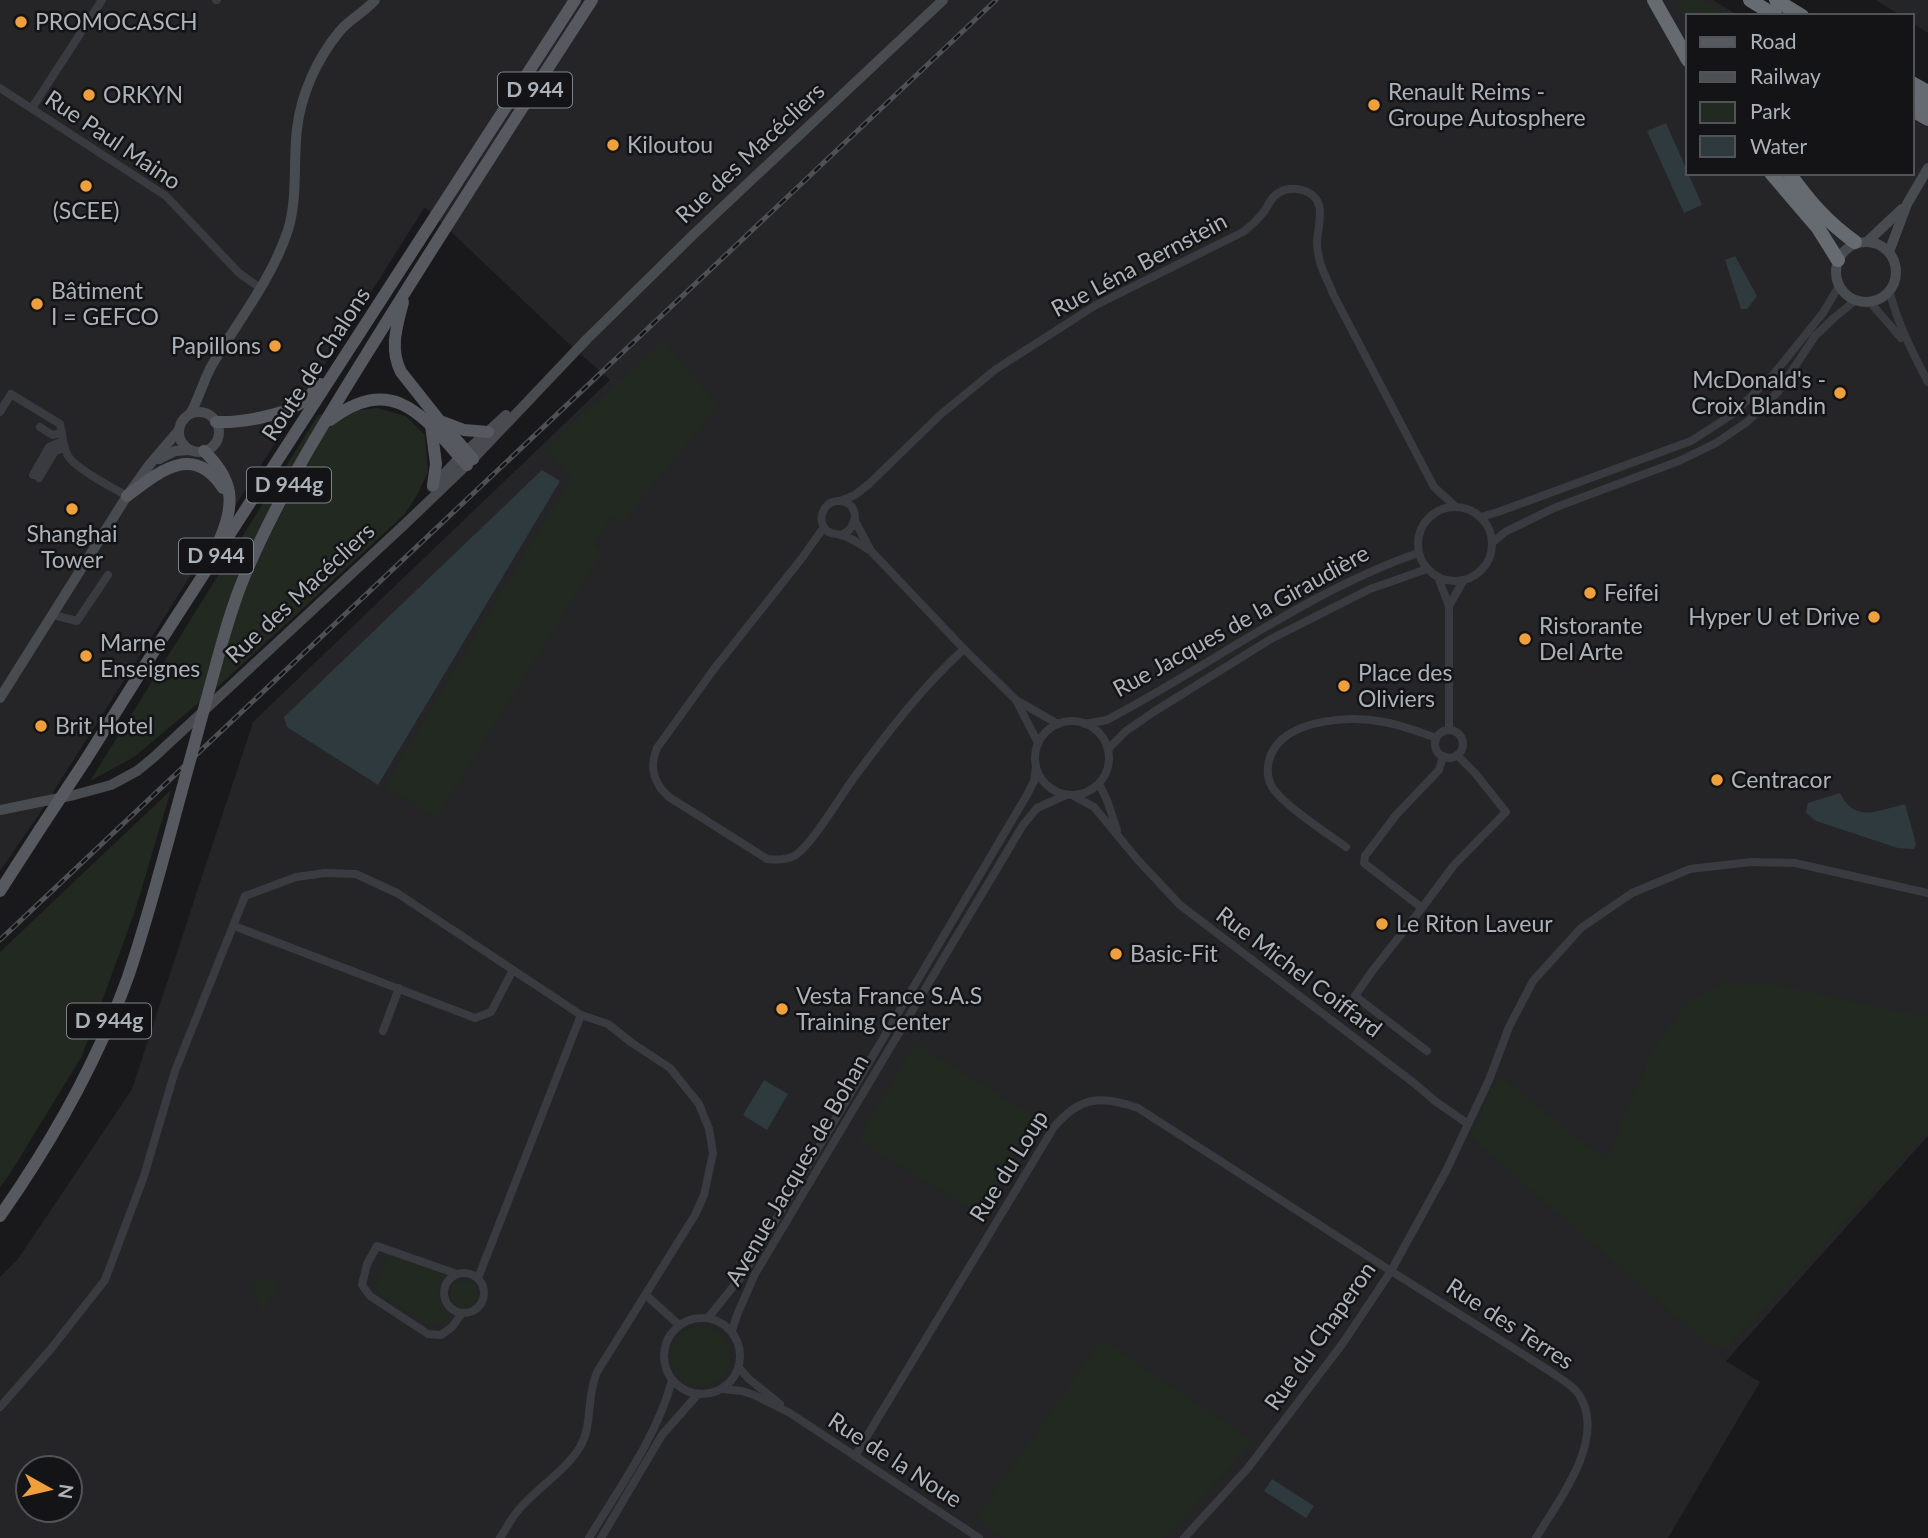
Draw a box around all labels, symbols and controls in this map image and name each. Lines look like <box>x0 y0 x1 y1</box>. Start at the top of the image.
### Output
place label: PROMOCASCH <box>35 7 198 35</box>
marker: PROMOCASCH <box>13 14 29 30</box>
legend <box>1686 14 1914 175</box>
text: Road <box>1750 28 1797 53</box>
text: Railway <box>1750 63 1821 88</box>
road number: D 944 <box>498 72 572 108</box>
street label: Rue des Macécliers <box>669 76 830 228</box>
place label: Renault Reims - Groupe Autosphere <box>1388 77 1586 131</box>
place label: ORKYN <box>103 80 183 108</box>
street label: Rue Paul Maino <box>40 83 187 195</box>
marker: ORKYN <box>81 87 97 103</box>
marker: Renault Reims - Groupe Autosphere <box>1366 97 1382 113</box>
text: Park <box>1750 98 1791 123</box>
place label: Kiloutou <box>627 130 713 158</box>
text: Water <box>1750 133 1807 158</box>
marker: Kiloutou <box>605 137 621 153</box>
marker: (SCEE) <box>78 178 94 194</box>
place label: (SCEE) <box>53 196 119 224</box>
street label: Rue Léna Bernstein <box>1046 206 1231 322</box>
place label: Bâtiment I = GEFCO <box>51 276 159 330</box>
street label: Route de Chalons <box>255 281 375 446</box>
marker: Bâtiment I = GEFCO <box>29 296 45 312</box>
place label: Papillons <box>171 331 261 359</box>
marker: Papillons <box>267 338 283 354</box>
place label: McDonald's - Croix Blandin <box>1691 365 1826 419</box>
marker: McDonald's - Croix Blandin <box>1832 385 1848 401</box>
road number: D 944g <box>247 468 331 503</box>
marker: Shanghai Tower <box>64 501 80 517</box>
street label: Rue des Macécliers <box>219 516 380 668</box>
place label: Shanghai Tower <box>26 519 118 573</box>
road number: D 944 <box>179 538 253 574</box>
street label: Rue Jacques de la Giraudière <box>1108 538 1373 702</box>
place label: Feifei <box>1604 578 1659 606</box>
marker: Feifei <box>1582 585 1598 601</box>
place label: Hyper U et Drive <box>1688 602 1860 630</box>
marker: Hyper U et Drive <box>1866 609 1882 625</box>
place label: Ristorante Del Arte <box>1539 611 1643 665</box>
place label: Marne Enseignes <box>100 628 200 682</box>
marker: Ristorante Del Arte <box>1517 631 1533 647</box>
marker: Marne Enseignes <box>78 648 94 664</box>
place label: Place des Oliviers <box>1358 658 1452 712</box>
marker: Place des Oliviers <box>1336 678 1352 694</box>
place label: Brit Hotel <box>55 711 153 739</box>
marker: Brit Hotel <box>33 718 49 734</box>
place label: Centracor <box>1731 765 1832 793</box>
marker: Centracor <box>1709 772 1725 788</box>
street label: Rue Michel Coiffard <box>1211 900 1388 1043</box>
place label: Le Riton Laveur <box>1396 909 1553 937</box>
marker: Le Riton Laveur <box>1374 916 1390 932</box>
place label: Basic-Fit <box>1130 939 1218 967</box>
marker: Basic-Fit <box>1108 946 1124 962</box>
place label: Vesta France S.A.S Training Center <box>796 981 982 1035</box>
marker: Vesta France S.A.S Training Center <box>774 1001 790 1017</box>
road number: D 944g <box>67 1004 151 1038</box>
street label: Avenue Jacques de Bohan <box>718 1049 874 1290</box>
street label: Rue du Loup <box>963 1105 1053 1226</box>
street label: Rue du Chaperon <box>1258 1256 1381 1415</box>
street label: Rue des Terres <box>1442 1272 1580 1375</box>
street label: Rue de la Noue <box>823 1406 968 1513</box>
north arrow <box>14 1454 84 1524</box>
text: N <box>54 1483 79 1500</box>

